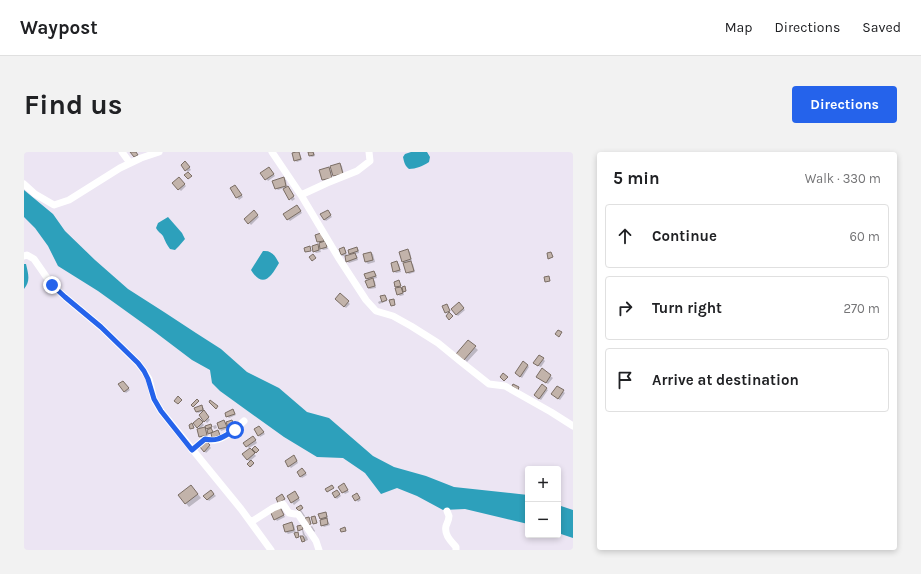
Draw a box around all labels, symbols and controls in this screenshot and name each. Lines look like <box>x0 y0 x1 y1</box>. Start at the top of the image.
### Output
text: Waypost <box>20 17 98 39</box>
text: Map <box>725 19 753 36</box>
text: Directions <box>775 19 840 36</box>
text: Saved <box>862 19 901 36</box>
button: Directions <box>792 86 897 123</box>
text: Find us <box>24 88 123 121</box>
text: 5 min <box>613 168 660 188</box>
text: Walk · 330 m <box>805 171 881 186</box>
icon: ahead <box>614 225 636 247</box>
text: Continue <box>652 227 717 245</box>
text: 60 m <box>850 229 880 244</box>
route end <box>43 276 61 294</box>
icon: right <box>614 297 636 319</box>
text: Turn right <box>652 299 722 317</box>
text: 270 m <box>843 301 880 316</box>
icon: arrive <box>614 369 636 391</box>
text: Arrive at destination <box>652 371 799 389</box>
route start <box>226 421 244 439</box>
map controls <box>525 466 561 538</box>
button: + <box>525 466 561 502</box>
button: − <box>525 502 561 538</box>

